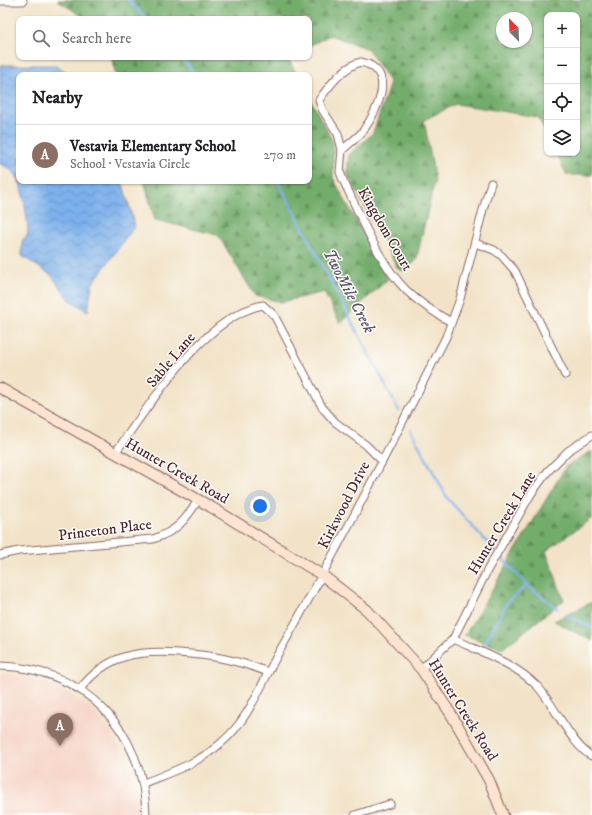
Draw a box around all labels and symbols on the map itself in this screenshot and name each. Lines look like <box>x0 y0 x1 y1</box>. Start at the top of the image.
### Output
north arrow <box>496 12 532 48</box>
street label: Kingdom Court <box>353 184 417 274</box>
water label: TwoMile Creek <box>318 246 380 337</box>
street label: Sable Lane <box>142 329 200 391</box>
street label: Hunter Creek Road <box>122 434 233 509</box>
street label: Kirkwood Drive <box>314 458 374 552</box>
street label: Hunter Creek Lane <box>464 468 540 578</box>
your location <box>250 496 270 516</box>
street label: Princeton Place <box>57 515 153 545</box>
street label: Hunter Creek Road <box>424 655 502 765</box>
pin: A <box>47 713 73 746</box>

